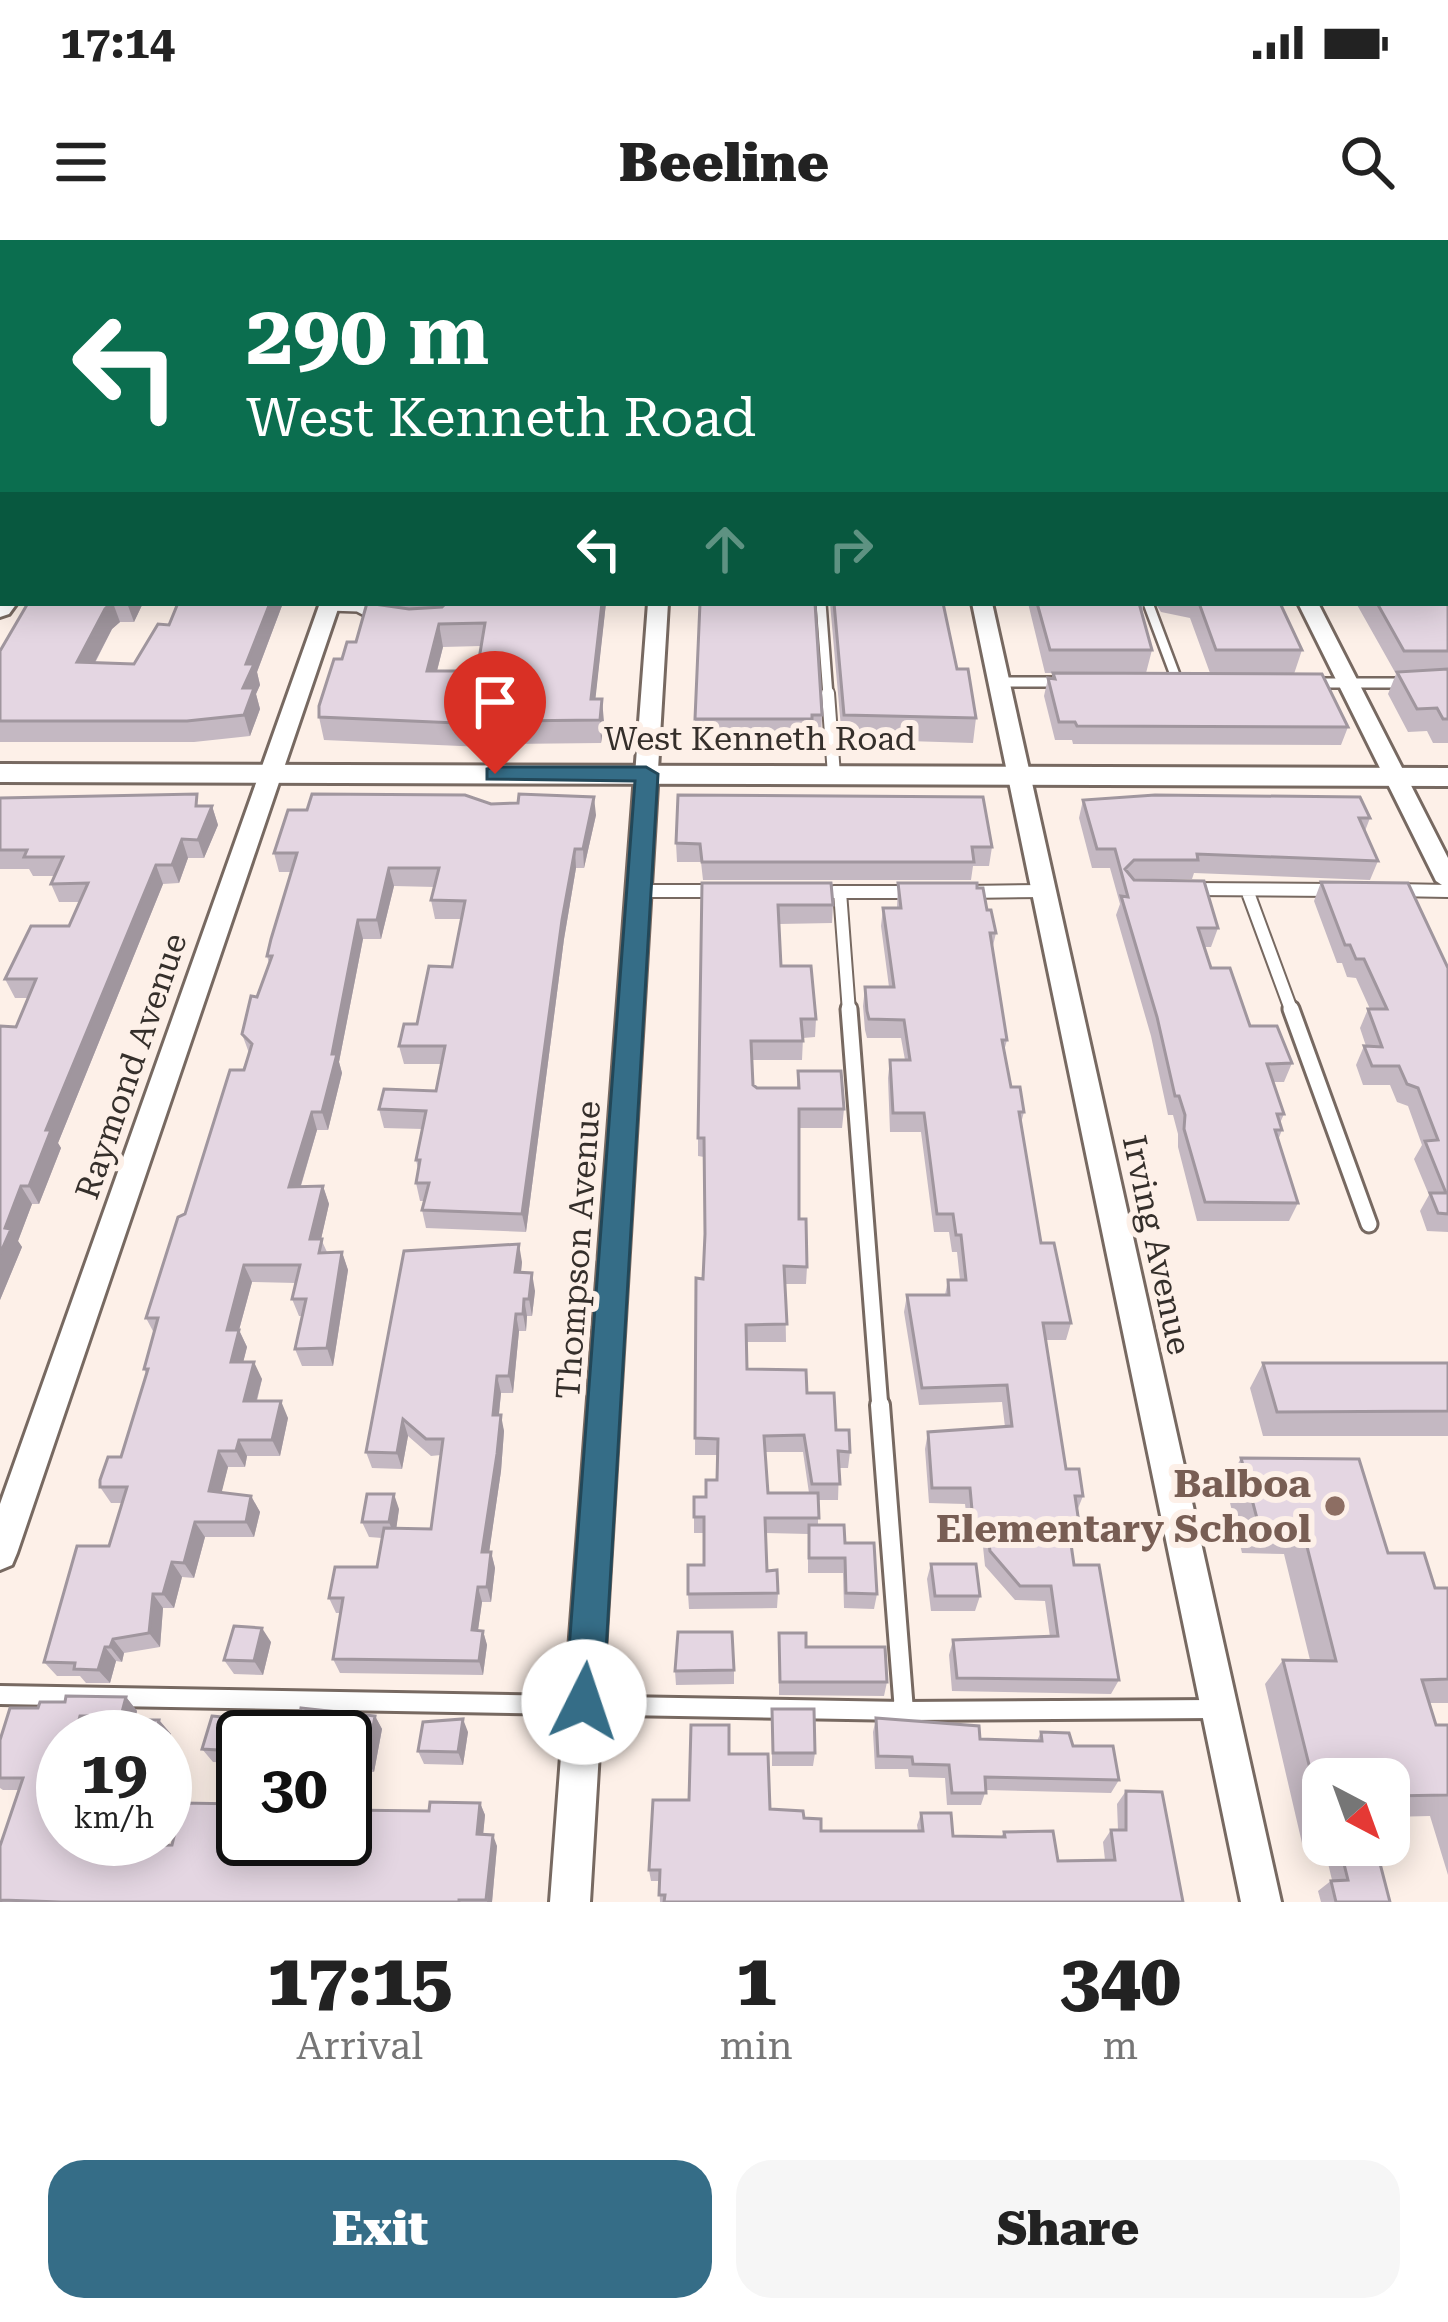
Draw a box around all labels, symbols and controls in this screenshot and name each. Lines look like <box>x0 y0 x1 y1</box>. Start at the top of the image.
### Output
text: 17:14 <box>60 16 175 69</box>
icon: menu <box>48 129 114 195</box>
icon: search <box>1334 129 1400 195</box>
text: Beeline <box>619 131 829 194</box>
text: 290 m <box>246 286 489 384</box>
icon: left <box>48 288 204 444</box>
text: West Kenneth Road <box>246 386 756 449</box>
icon: left <box>566 516 632 582</box>
icon: ahead <box>692 516 758 582</box>
icon: right <box>818 516 884 582</box>
pin <box>444 651 546 774</box>
icon: arrive <box>462 669 528 735</box>
street label: West Kenneth Road <box>604 719 916 758</box>
street label: Raymond Avenue <box>67 928 195 1204</box>
street label: Thompson Avenue <box>548 1099 608 1401</box>
street label: Irving Avenue <box>1115 1132 1199 1358</box>
place label: Balboa Elementary School <box>936 1461 1311 1552</box>
marker: Balboa Elementary School <box>1322 1493 1348 1519</box>
position arrow <box>521 1639 647 1765</box>
speed limit sign: 30 <box>216 1710 372 1866</box>
text: 19 <box>80 1737 148 1808</box>
north arrow <box>1302 1758 1410 1866</box>
map controls <box>1302 1758 1410 1866</box>
text: km/h <box>74 1800 154 1835</box>
text: 17:15 <box>267 1938 452 2023</box>
text: 1 <box>736 1938 776 2023</box>
text: 340 <box>1060 1938 1181 2023</box>
text: Arrival <box>296 2023 423 2069</box>
text: min <box>720 2023 793 2069</box>
text: m <box>1103 2023 1138 2069</box>
button: Exit <box>48 2160 712 2298</box>
button: Share <box>736 2160 1400 2298</box>

